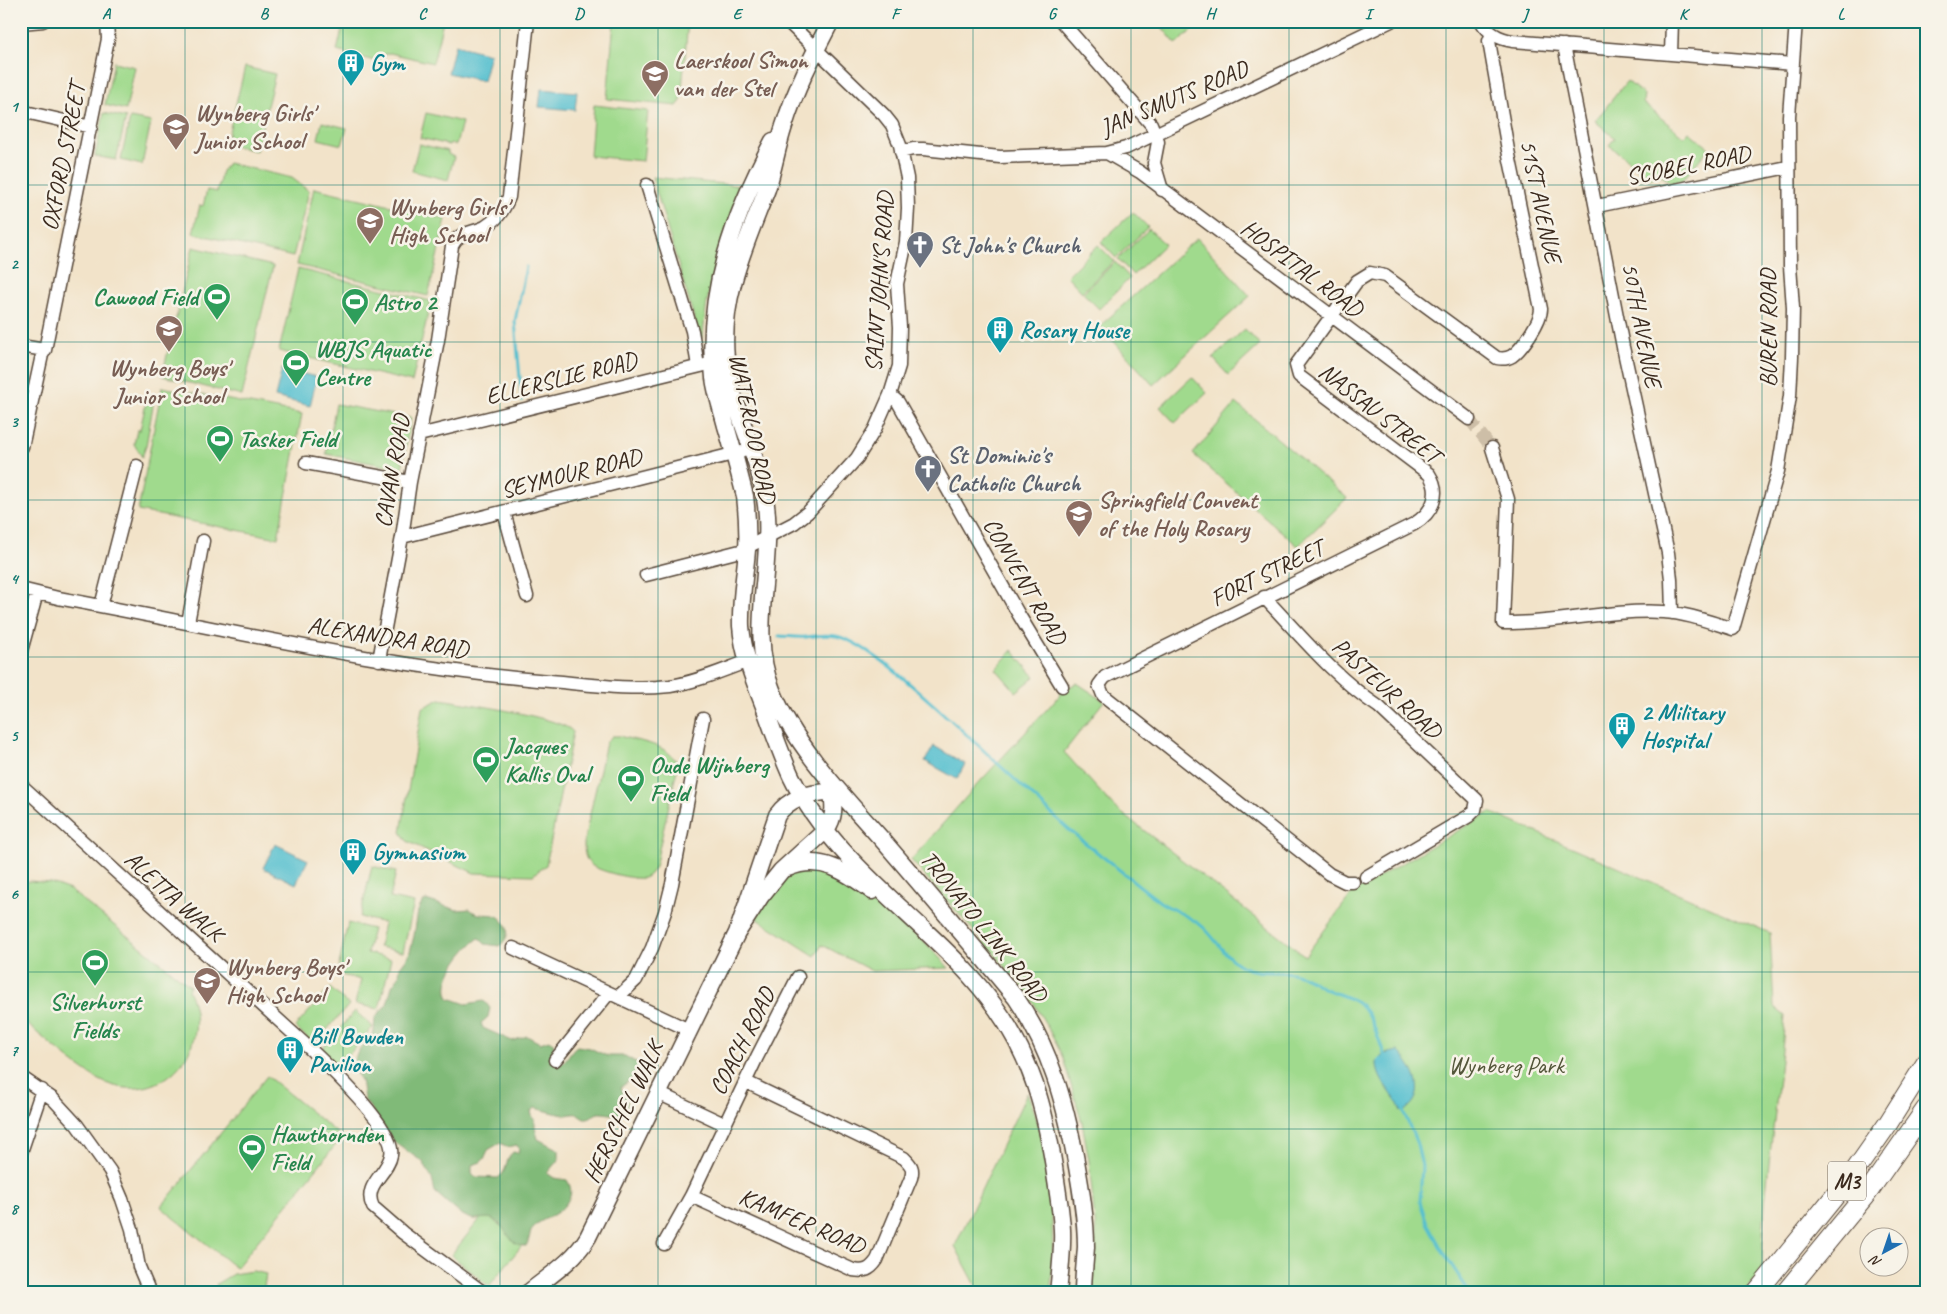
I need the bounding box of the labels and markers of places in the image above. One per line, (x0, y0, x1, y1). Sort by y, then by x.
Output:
place label: Laerskool Simon van der Stel (674, 45, 809, 103)
building icon: Gym (336, 48, 366, 87)
place label: Gym (370, 48, 406, 78)
school or university icon: Laerskool Simon van der Stel (640, 59, 670, 98)
place label: Wynberg Girls' Junior School (193, 98, 320, 156)
school or university icon: Wynberg Girls' Junior School (161, 112, 191, 151)
place label: Wynberg Girls' High School (389, 192, 514, 250)
school or university icon: Wynberg Girls' High School (355, 206, 385, 245)
church icon: St John's Church (905, 230, 935, 269)
place label: St John's Church (939, 230, 1081, 260)
place label: Cawood Field (93, 282, 202, 312)
sports icon: Cawood Field (202, 282, 232, 321)
sports icon: Astro 2 (340, 287, 370, 326)
place label: Astro 2 (374, 287, 439, 317)
school or university icon: Wynberg Boys' Junior School (154, 314, 184, 353)
building icon: Rosary House (985, 315, 1015, 354)
place label: Rosary House (1019, 315, 1131, 345)
place label: WBJS Aquatic Centre (315, 334, 432, 392)
sports icon: WBJS Aquatic Centre (281, 348, 311, 387)
place label: Wynberg Boys' Junior School (109, 353, 234, 411)
sports icon: Tasker Field (205, 424, 235, 463)
place label: Tasker Field (239, 424, 341, 454)
place label: St Dominic's Catholic Church (947, 440, 1081, 498)
church icon: St Dominic's Catholic Church (913, 454, 943, 493)
place label: Springfield Convent of the Holy Rosary (1098, 485, 1260, 543)
school or university icon: Springfield Convent of the Holy Rosary (1064, 499, 1094, 538)
place label: 2 Military Hospital (1641, 697, 1727, 755)
building icon: 2 Military Hospital (1607, 711, 1637, 750)
place label: Jacques Kallis Oval (503, 731, 594, 789)
sports icon: Jacques Kallis Oval (471, 745, 501, 784)
place label: Oude Wijnberg Field (650, 750, 771, 808)
sports icon: Oude Wijnberg Field (616, 764, 646, 803)
building icon: Gymnasium (338, 837, 368, 876)
place label: Gymnasium (372, 837, 466, 867)
sports icon: Silverhurst Fields (80, 948, 110, 987)
place label: Wynberg Boys' High School (226, 952, 351, 1010)
school or university icon: Wynberg Boys' High School (192, 966, 222, 1005)
place label: Silverhurst Fields (49, 987, 144, 1045)
place label: Bill Bowden Pavilion (309, 1021, 404, 1079)
building icon: Bill Bowden Pavilion (275, 1035, 305, 1074)
place label: Hawthornden Field (271, 1119, 385, 1177)
sports icon: Hawthornden Field (237, 1133, 267, 1172)

